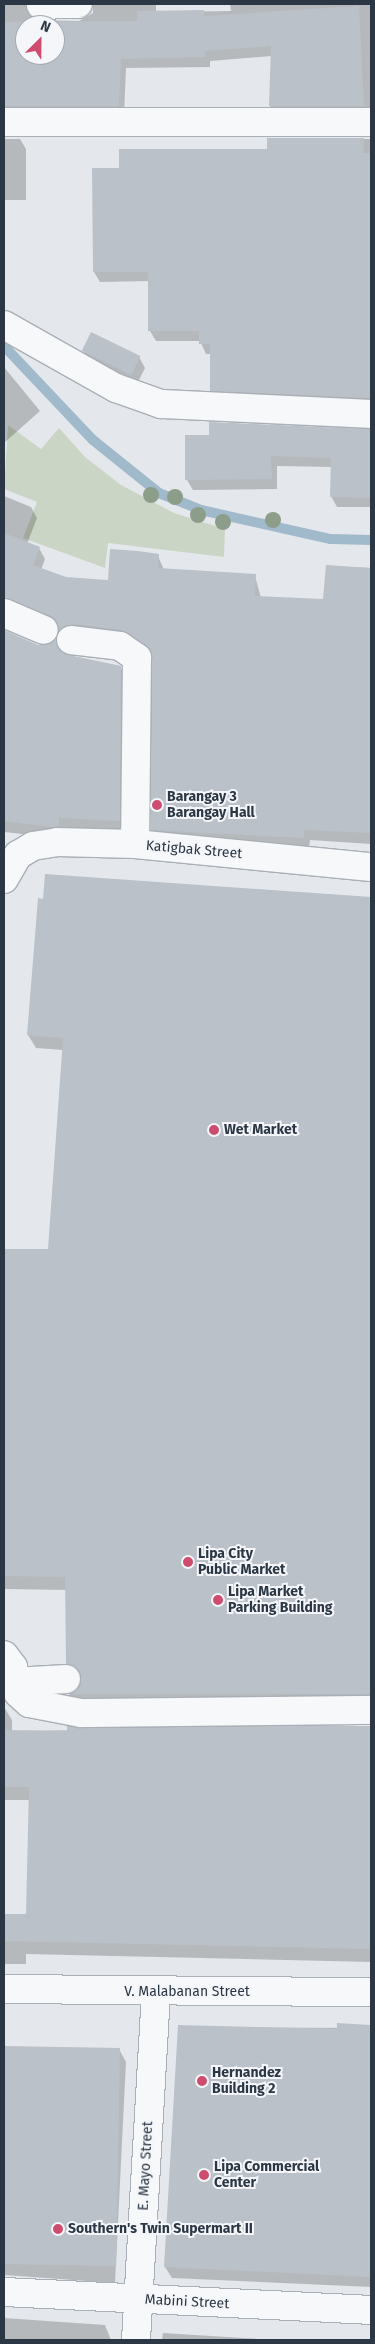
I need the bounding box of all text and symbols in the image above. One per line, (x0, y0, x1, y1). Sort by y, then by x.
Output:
north arrow (15, 15, 65, 65)
text: N (38, 17, 53, 36)
place label: Barangay 3 Barangay Hall (167, 789, 255, 822)
marker: Barangay 3 Barangay Hall (151, 799, 163, 811)
street label: Katigbak Street (145, 837, 243, 863)
place label: Wet Market (224, 1122, 297, 1138)
marker: Wet Market (208, 1124, 220, 1136)
place label: Lipa City Public Market (198, 1546, 285, 1578)
marker: Lipa City Public Market (182, 1556, 194, 1568)
place label: Lipa Market Parking Building (228, 1584, 333, 1616)
marker: Lipa Market Parking Building (212, 1594, 224, 1606)
street label: V. Malabanan Street (124, 1984, 250, 2000)
place label: Hernandez Building 2 (212, 2065, 281, 2098)
marker: Hernandez Building 2 (196, 2075, 208, 2087)
street label: E. Mayo Street (135, 2121, 157, 2211)
place label: Lipa Commercial Center (214, 2159, 319, 2192)
marker: Lipa Commercial Center (198, 2169, 210, 2181)
place label: Southern's Twin Supermart II (68, 2221, 253, 2237)
marker: Southern's Twin Supermart II (52, 2223, 64, 2235)
street label: Mabini Street (144, 2291, 230, 2313)

